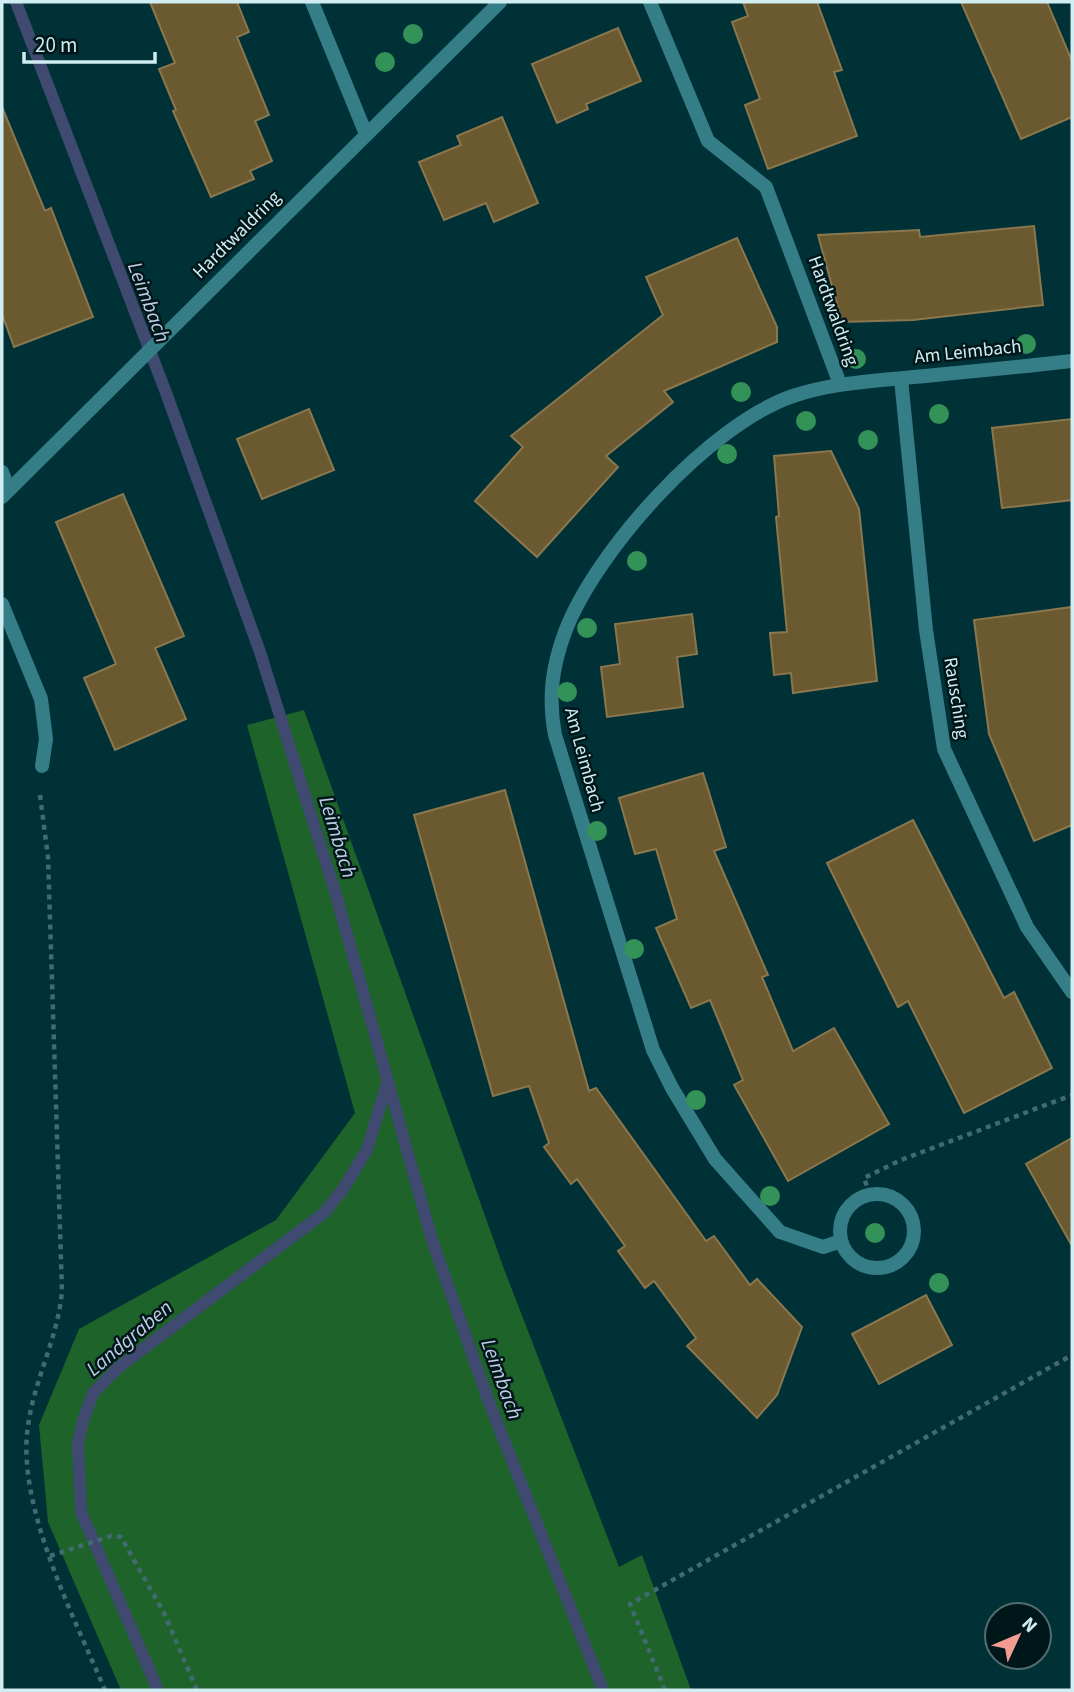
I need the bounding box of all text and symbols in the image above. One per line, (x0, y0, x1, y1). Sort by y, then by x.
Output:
scale bar (24, 21, 156, 65)
text: 20 m (35, 30, 77, 60)
street label: Hardtwaldring (187, 184, 288, 285)
street label: Hardtwaldring (801, 252, 865, 370)
water label: Leimbach (120, 257, 178, 347)
street label: Am Leimbach (913, 333, 1023, 371)
street label: Rausching (936, 655, 976, 741)
street label: Am Leimbach (557, 705, 611, 815)
water label: Leimbach (311, 793, 365, 881)
water label: Landgraben (79, 1293, 179, 1383)
water label: Leimbach (474, 1334, 530, 1424)
north arrow (983, 1601, 1053, 1671)
text: N (1015, 1611, 1043, 1639)

